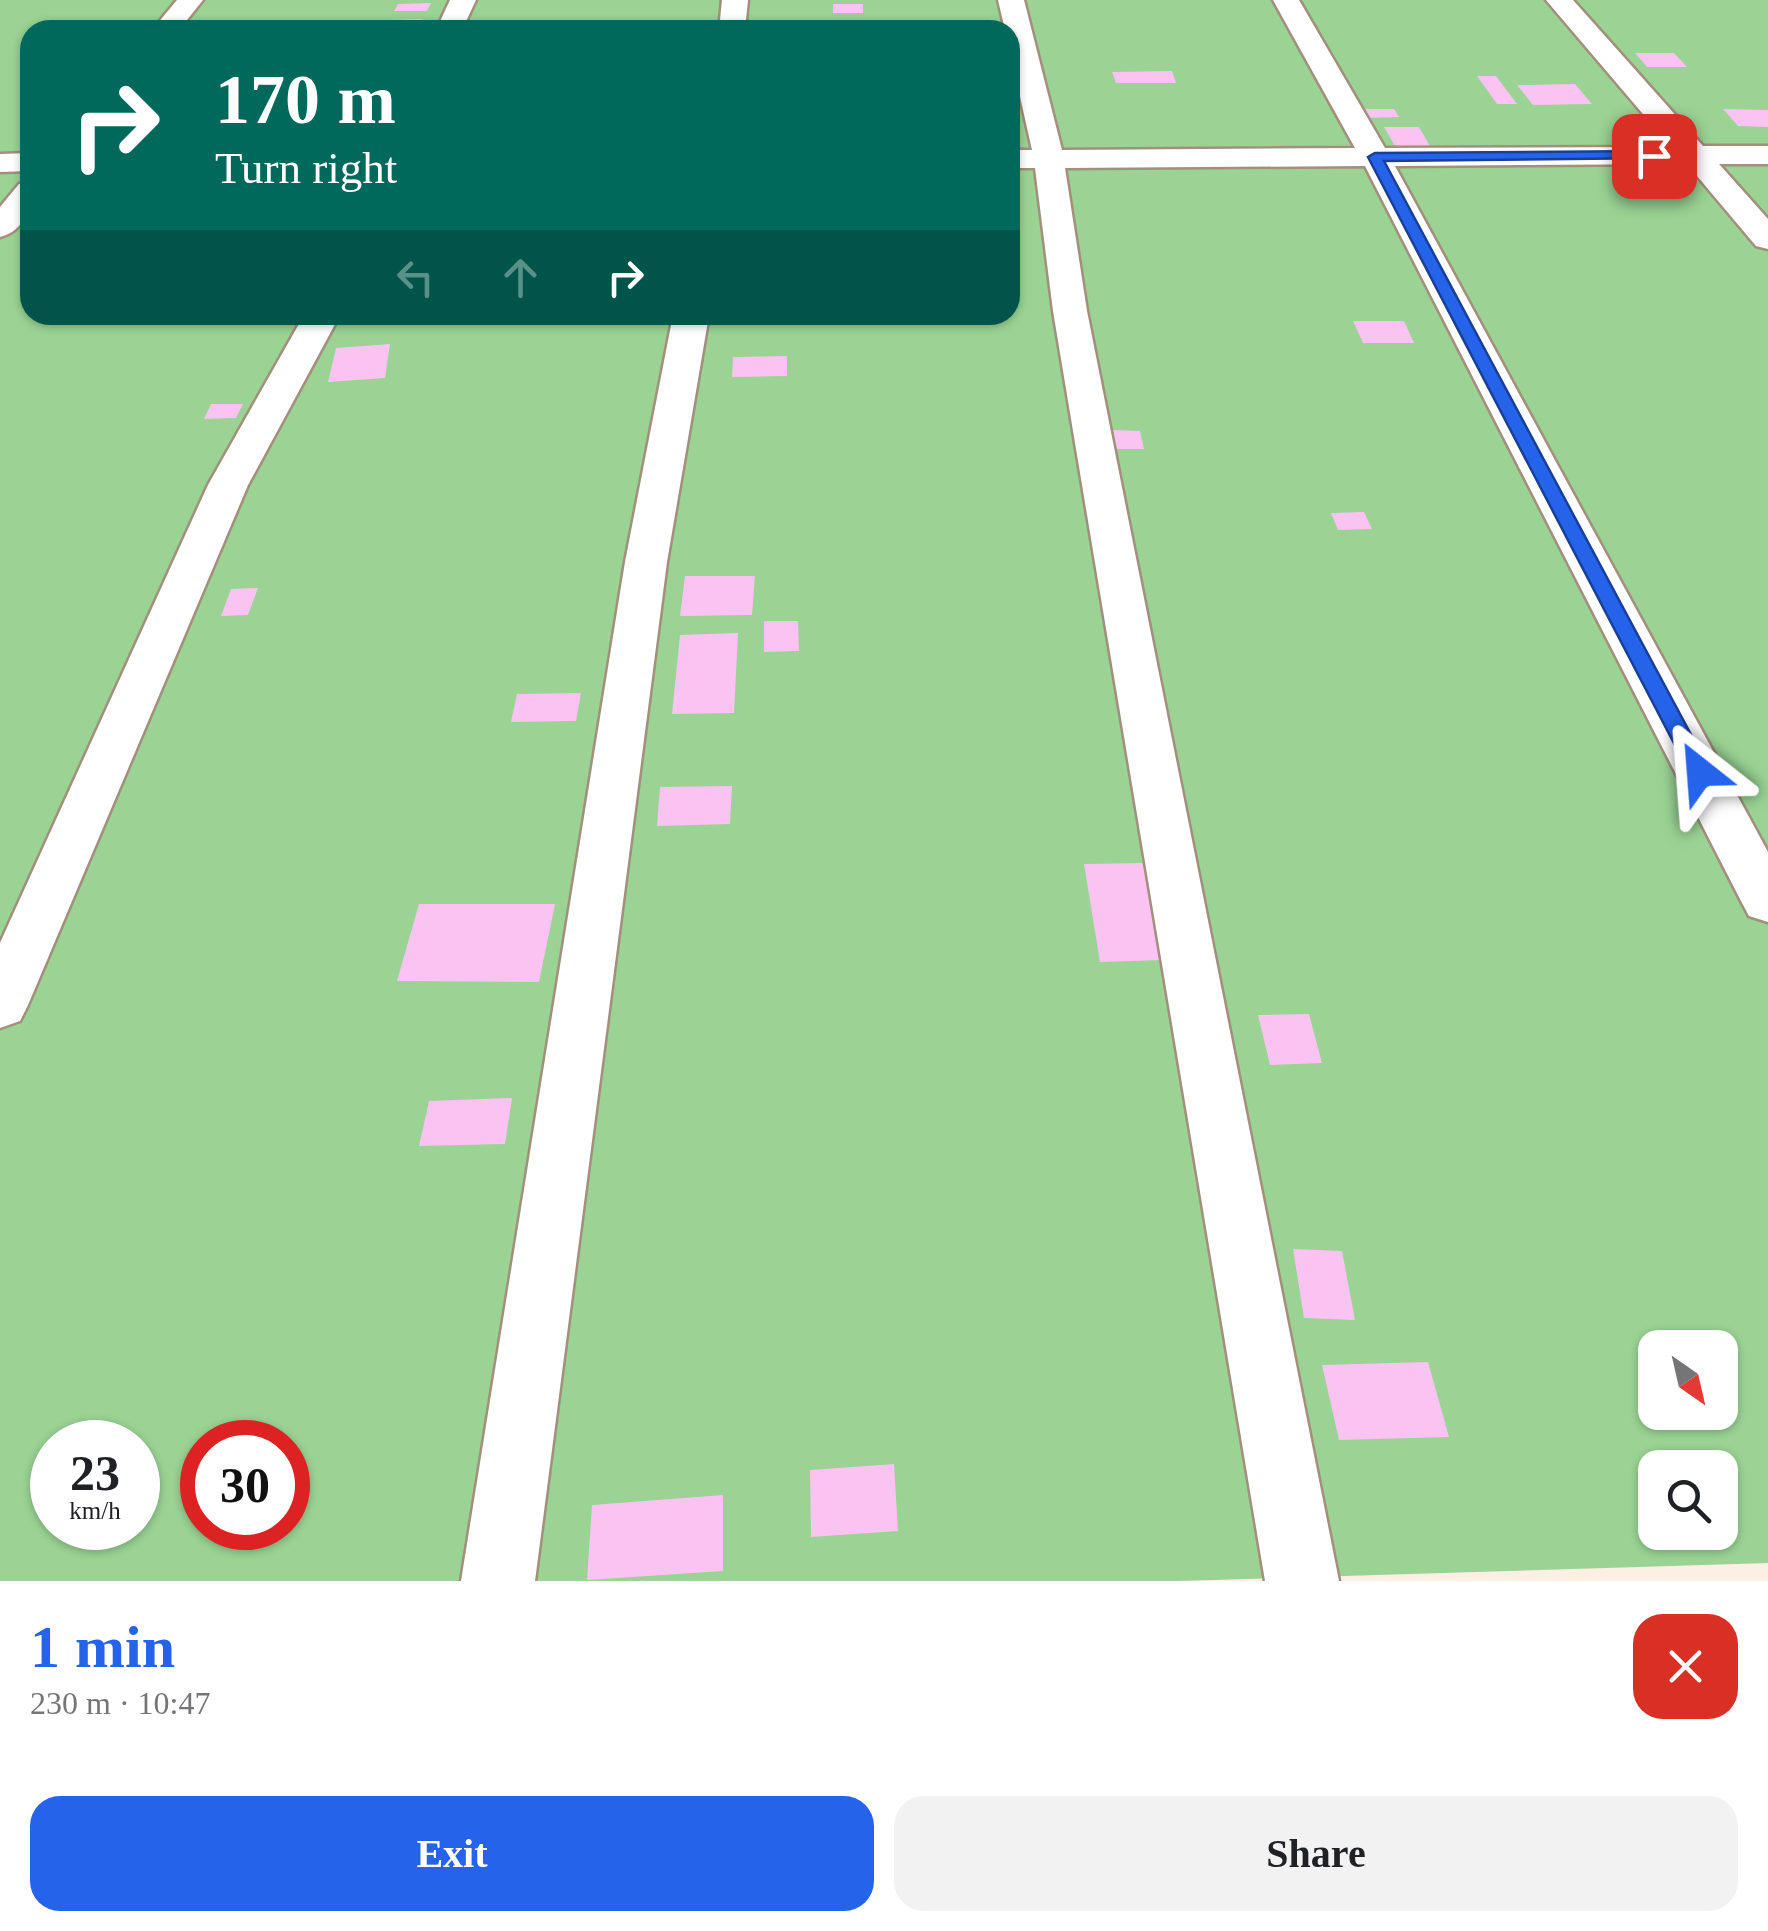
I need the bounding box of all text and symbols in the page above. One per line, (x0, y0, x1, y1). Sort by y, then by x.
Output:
icon: right (50, 60, 180, 190)
text: 170 m (215, 61, 396, 138)
pin (1612, 114, 1697, 199)
icon: arrive (1627, 129, 1682, 184)
text: Turn right (215, 143, 397, 193)
icon: left (388, 250, 443, 305)
icon: ahead (493, 250, 548, 305)
icon: right (598, 250, 653, 305)
position arrow (1648, 720, 1752, 824)
north arrow (1638, 1330, 1738, 1430)
map controls (1638, 1330, 1738, 1550)
speed limit sign: 30 (180, 1420, 310, 1550)
text: 23 (70, 1445, 120, 1501)
button: search (1638, 1450, 1738, 1550)
text: km/h (69, 1497, 121, 1524)
text: 1 min (30, 1614, 175, 1680)
button: close (1633, 1614, 1738, 1719)
text: 230 m · 10:47 (30, 1685, 210, 1721)
button: Exit (30, 1796, 874, 1911)
button: Share (894, 1796, 1738, 1911)

